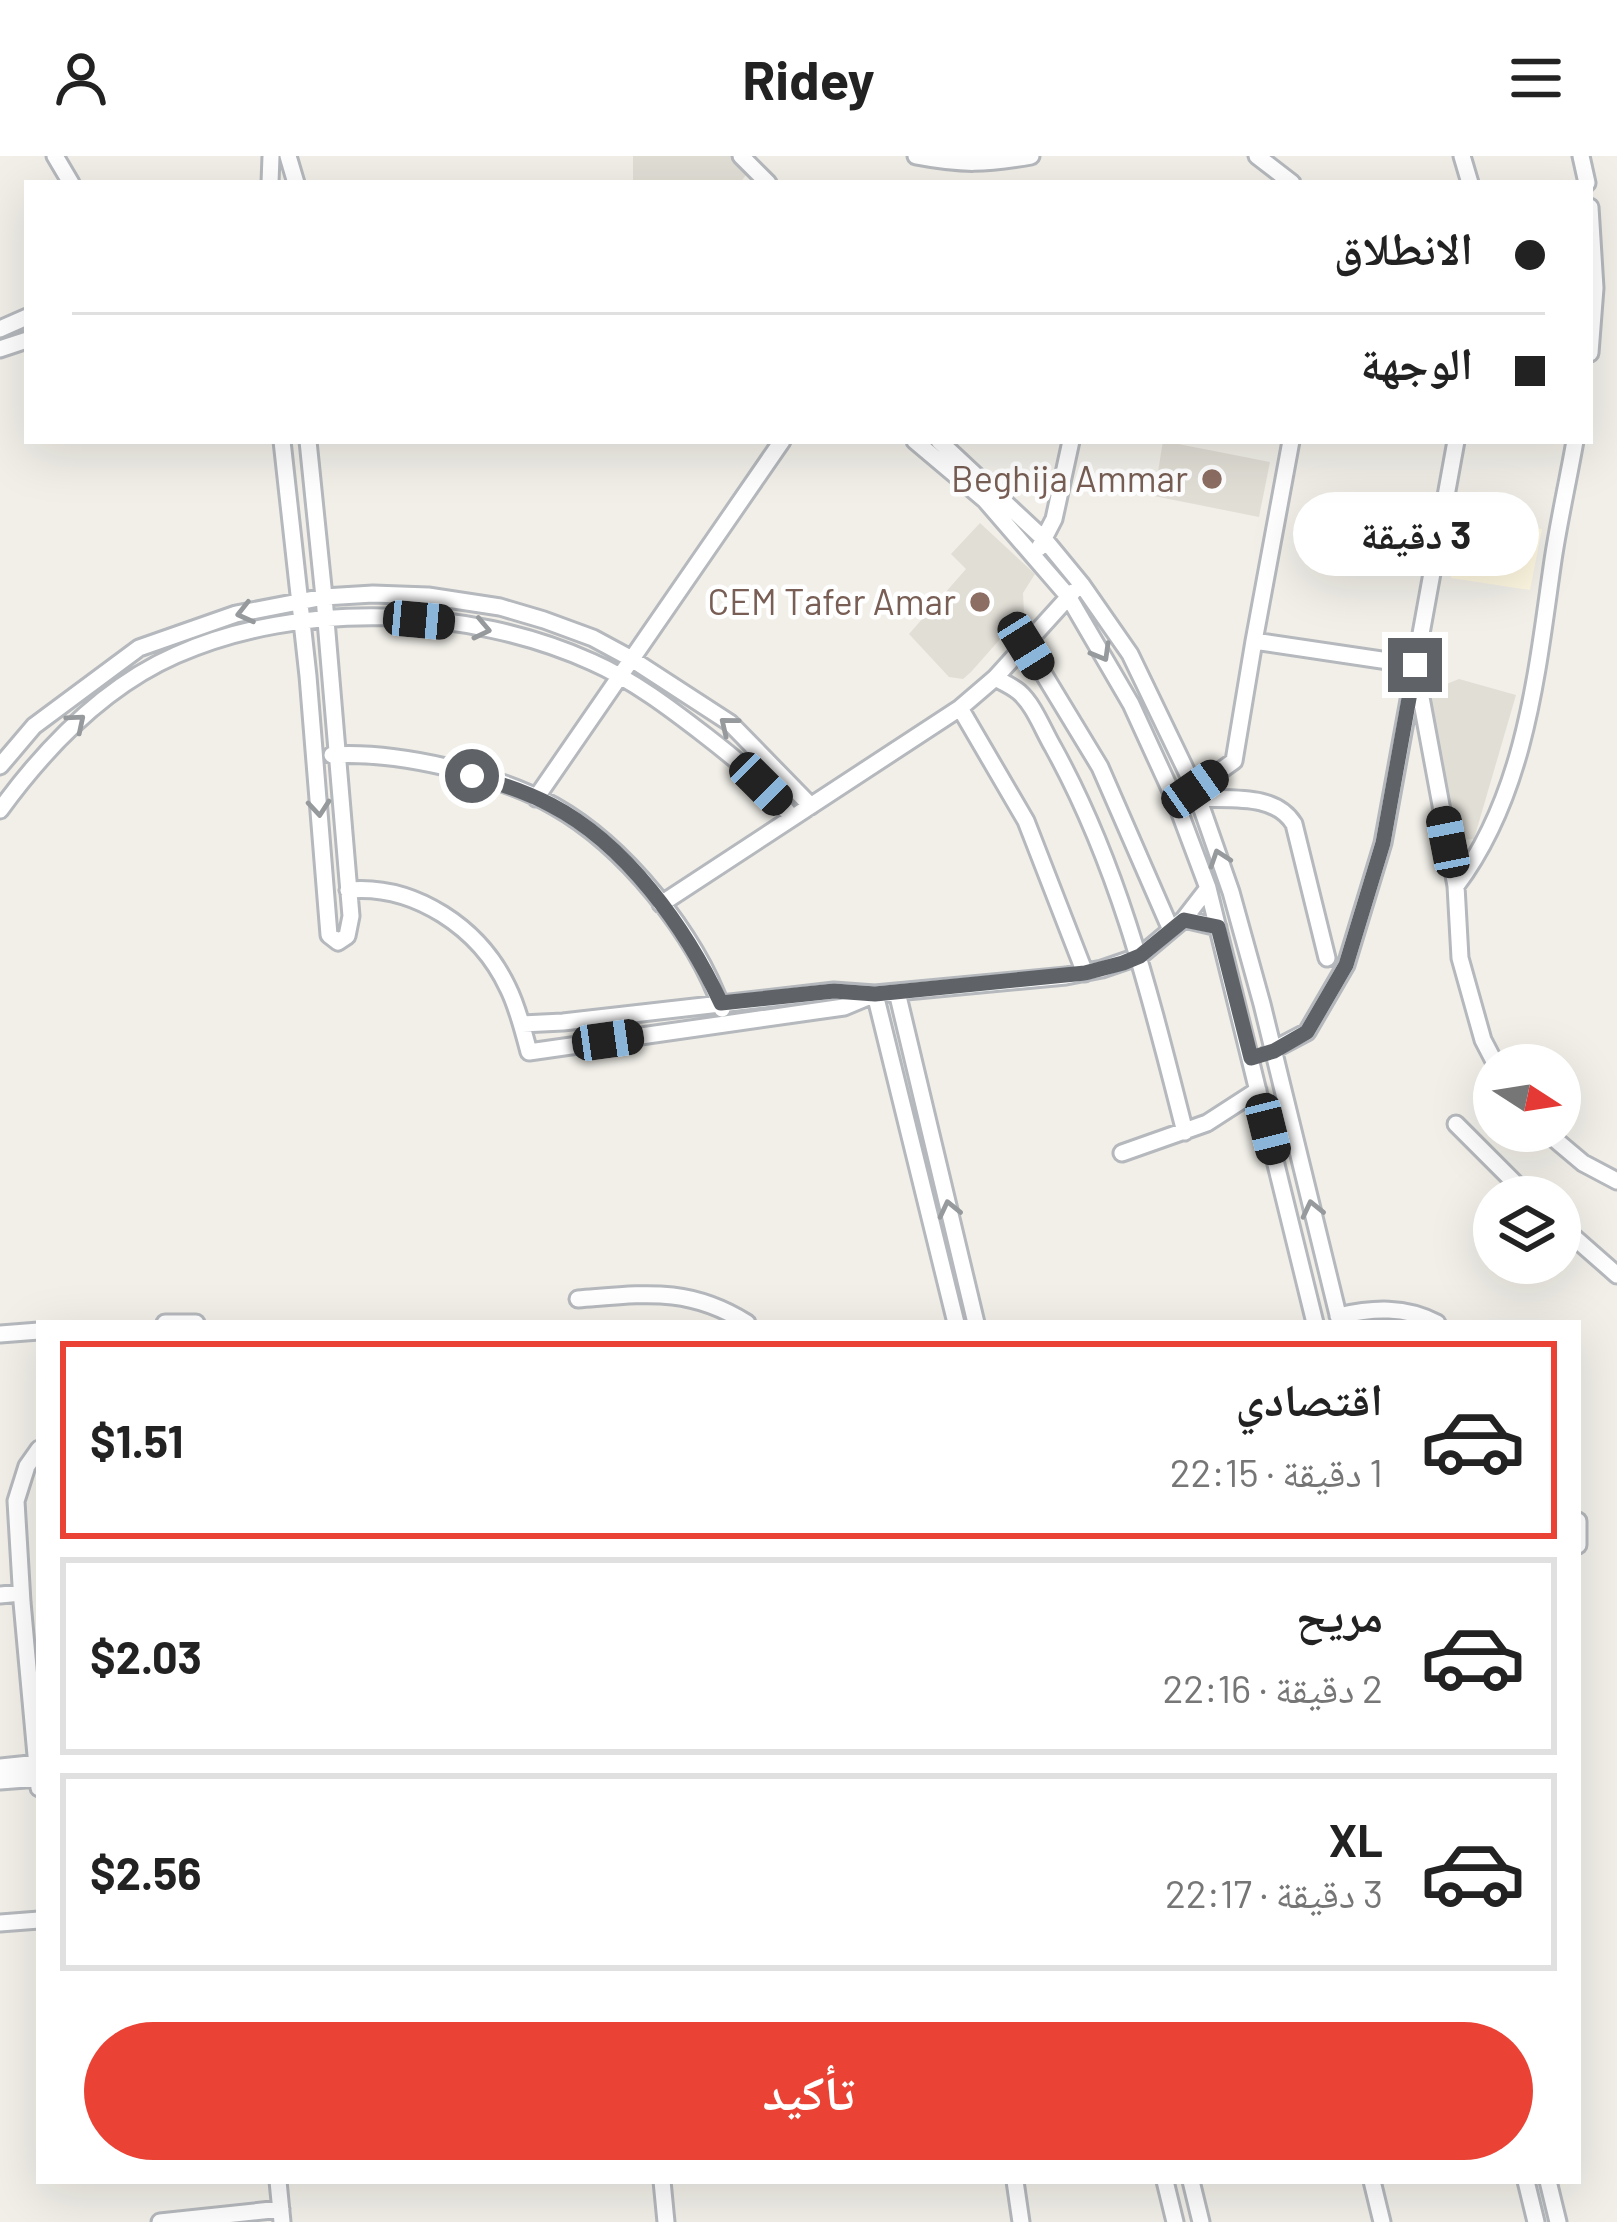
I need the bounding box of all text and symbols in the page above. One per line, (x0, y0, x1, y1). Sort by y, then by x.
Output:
icon: person (48, 45, 114, 111)
icon: menu (1503, 45, 1569, 111)
text: Ridey (742, 46, 875, 111)
text: الانطلاق (1334, 220, 1473, 274)
text: الوجهة (1360, 335, 1473, 389)
place label: Beghija Ammar (951, 456, 1188, 499)
marker: Beghija Ammar (1199, 466, 1225, 492)
callout: 3 دقيقة (1292, 491, 1538, 575)
text: 3 دقيقة (1361, 510, 1471, 557)
place label: CEM Tafer Amar (707, 579, 956, 622)
marker: CEM Tafer Amar (967, 589, 993, 615)
one-way arrow (236, 599, 256, 624)
car (382, 599, 456, 641)
car (992, 606, 1060, 686)
one-way arrow (472, 615, 492, 640)
route end (1388, 638, 1442, 692)
one-way arrow (1088, 641, 1111, 662)
one-way arrow (63, 715, 85, 737)
one-way arrow (720, 717, 742, 739)
car (723, 746, 799, 822)
route start (445, 749, 499, 803)
car (1155, 754, 1235, 824)
one-way arrow (305, 799, 331, 818)
car (1423, 803, 1473, 881)
one-way arrow (1209, 848, 1233, 869)
car (570, 1017, 646, 1063)
north arrow (1473, 1044, 1581, 1152)
map controls (1473, 1044, 1581, 1284)
car (1242, 1090, 1294, 1168)
button: layers (1473, 1176, 1581, 1284)
one-way arrow (938, 1200, 963, 1220)
one-way arrow (1301, 1200, 1326, 1220)
text: اقتصادي (1236, 1371, 1383, 1425)
icon: car (1419, 1386, 1527, 1494)
text: $1.51 (90, 1413, 184, 1467)
text: 1 دقيقة · 22:15 (1170, 1448, 1383, 1495)
text: مريح (1296, 1587, 1383, 1641)
icon: car (1419, 1602, 1527, 1710)
text: $2.03 (90, 1629, 202, 1683)
text: 2 دقيقة · 22:16 (1162, 1664, 1383, 1711)
text: XL (1329, 1812, 1383, 1866)
icon: car (1419, 1818, 1527, 1926)
text: $2.56 (90, 1845, 202, 1899)
text: 3 دقيقة · 22:17 (1165, 1869, 1383, 1916)
button: تأكيد (84, 2022, 1533, 2160)

